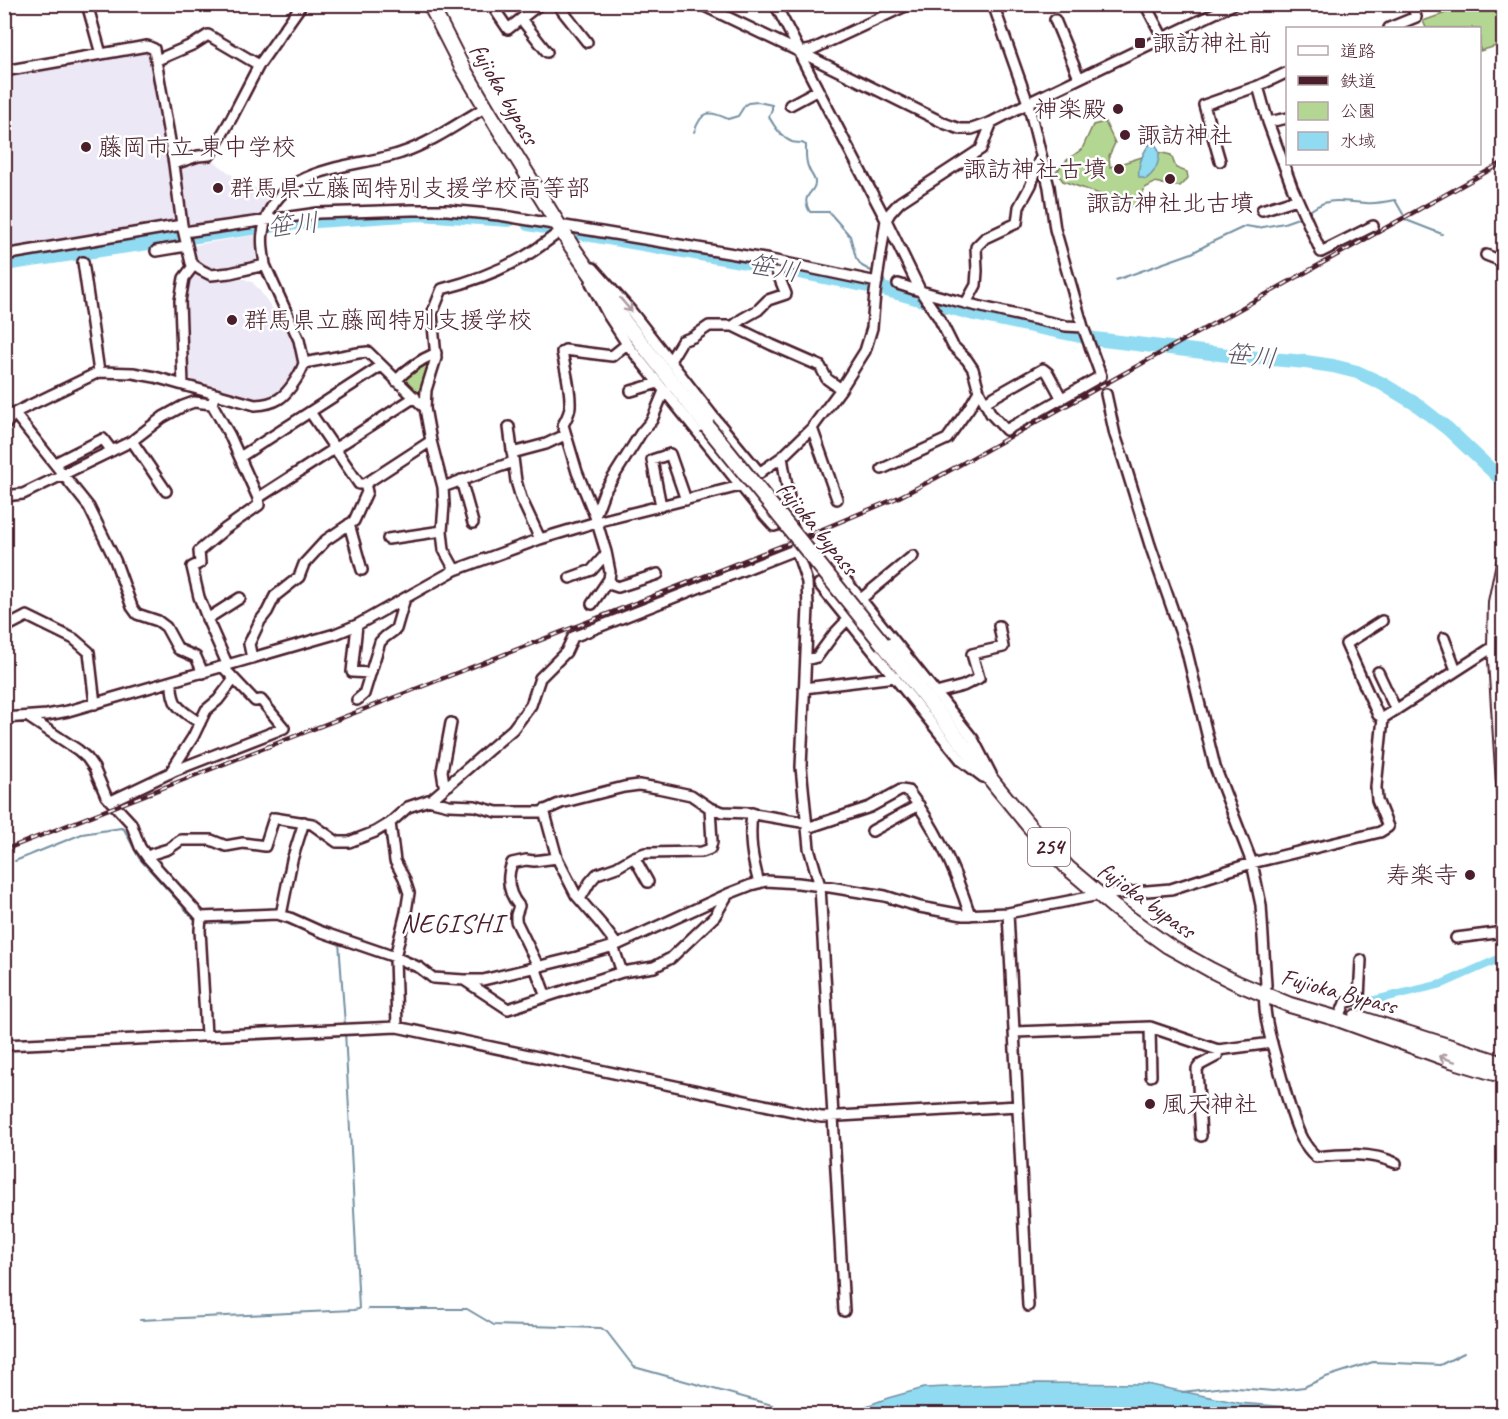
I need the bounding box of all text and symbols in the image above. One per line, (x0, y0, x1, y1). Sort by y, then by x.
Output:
legend (1286, 27, 1481, 165)
place label: 諏訪神社前 (1152, 28, 1272, 58)
marker: 諏訪神社前 (1133, 36, 1147, 50)
street label: fujioka bypass (464, 38, 547, 152)
text: 道路 (1340, 40, 1376, 62)
text: 鉄道 (1340, 70, 1376, 92)
place label: 神楽殿 (1034, 94, 1106, 124)
text: 公園 (1340, 100, 1376, 122)
marker: 神楽殿 (1111, 102, 1125, 116)
place label: 諏訪神社 (1137, 120, 1233, 150)
marker: 諏訪神社 (1118, 128, 1132, 142)
text: 水域 (1340, 130, 1376, 152)
place label: 藤岡市立 東中学校 (98, 132, 296, 162)
marker: 藤岡市立 東中学校 (79, 140, 93, 154)
place label: 諏訪神社古墳 (963, 154, 1107, 184)
marker: 諏訪神社古墳 (1112, 162, 1126, 176)
marker: 諏訪神社北古墳 (1163, 172, 1177, 186)
place label: 群馬県立藤岡特別支援学校高等部 (230, 173, 590, 203)
marker: 群馬県立藤岡特別支援学校高等部 (211, 181, 225, 195)
place label: 諏訪神社北古墳 (1086, 188, 1254, 218)
water label: 笹川 (265, 205, 321, 245)
water label: 笹川 (745, 247, 803, 289)
one-way arrow (620, 297, 633, 313)
place label: 群馬県立藤岡特別支援学校 (244, 305, 532, 335)
marker: 群馬県立藤岡特別支援学校 (225, 313, 239, 327)
water label: 笹川 (1223, 337, 1279, 375)
street label: fujioka bypass (771, 475, 866, 583)
road number: 254 (1028, 828, 1070, 866)
street label: fujioka bypass (1093, 855, 1203, 946)
place label: 寿楽寺 (1386, 860, 1458, 890)
marker: 寿楽寺 (1463, 868, 1477, 882)
district label: NEGISHI (400, 906, 508, 940)
street label: Fujioka Bypass (1278, 961, 1402, 1021)
one-way arrow (1438, 1052, 1457, 1063)
place label: 風天神社 (1162, 1089, 1258, 1119)
marker: 風天神社 (1143, 1097, 1157, 1111)

